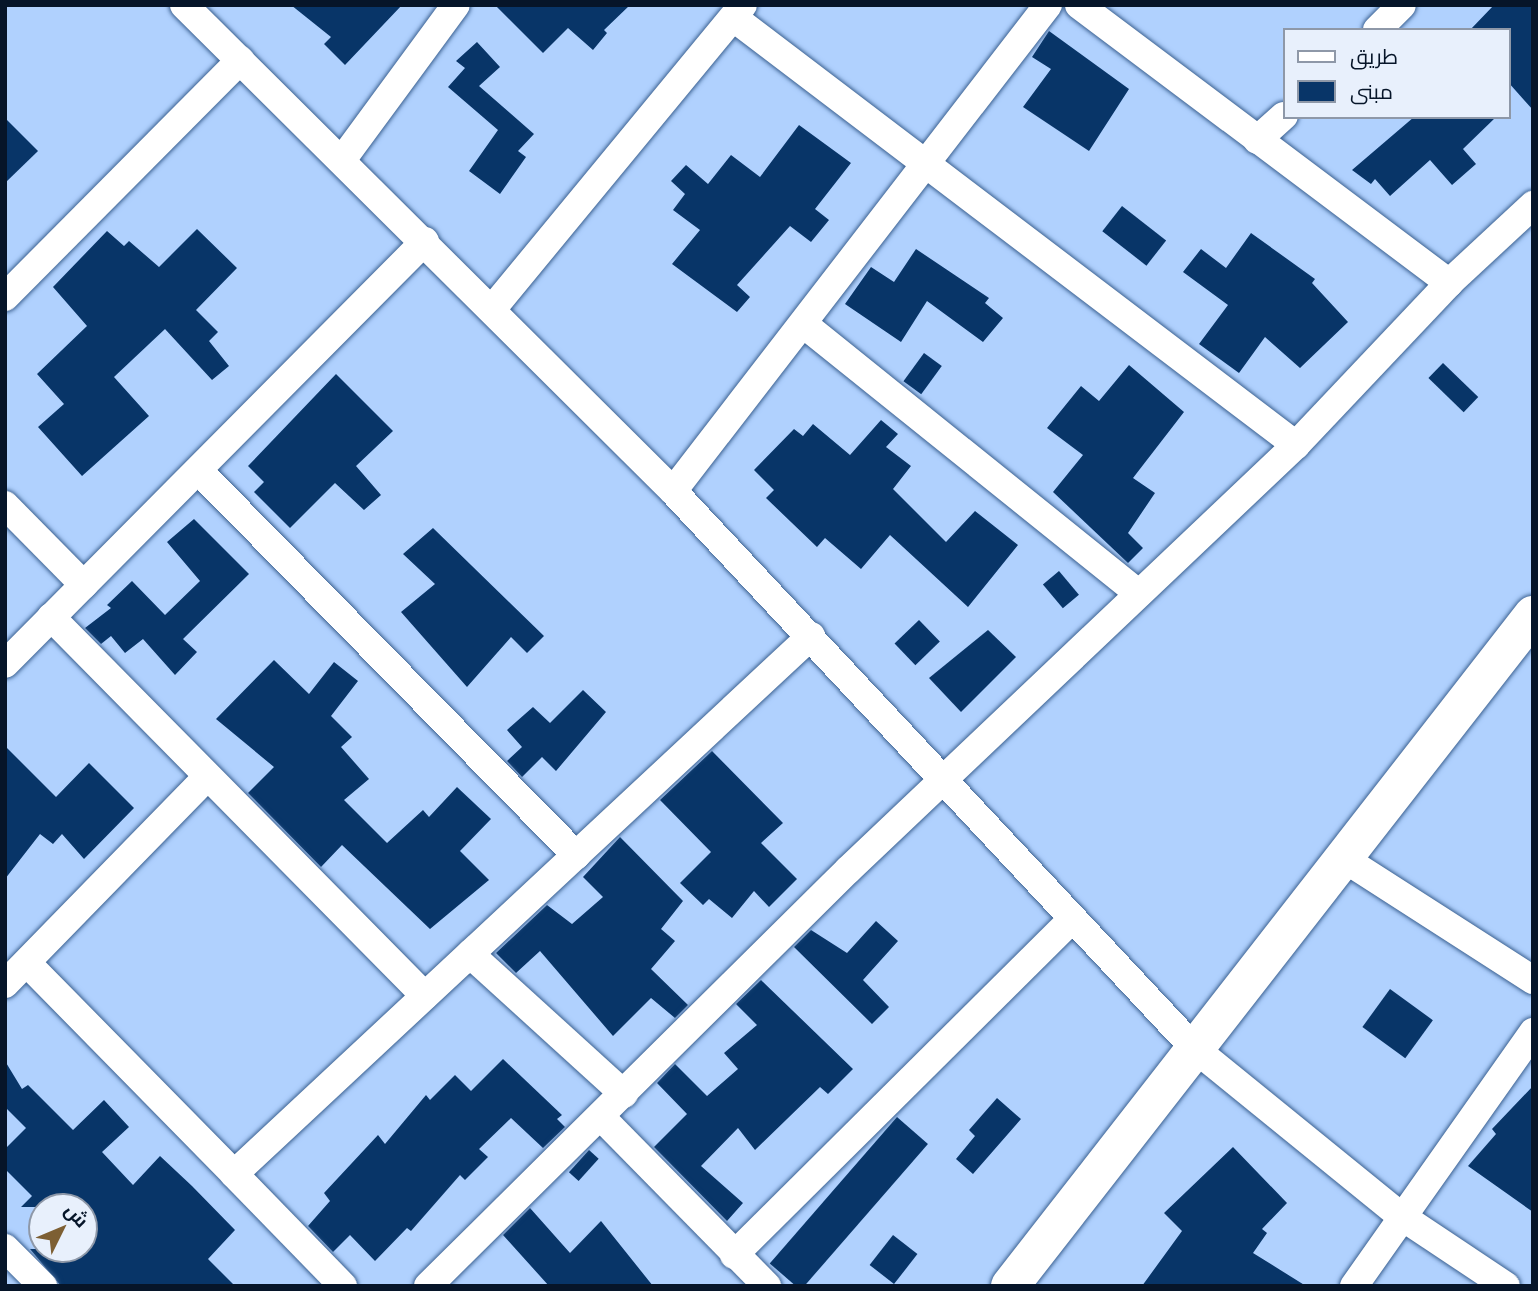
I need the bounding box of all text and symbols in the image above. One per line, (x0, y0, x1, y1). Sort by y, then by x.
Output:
legend (1282, 28, 1510, 119)
text: طريق (1350, 43, 1398, 70)
text: مبنى (1350, 78, 1393, 105)
north arrow (28, 1193, 98, 1263)
text: ش (60, 1198, 94, 1232)

